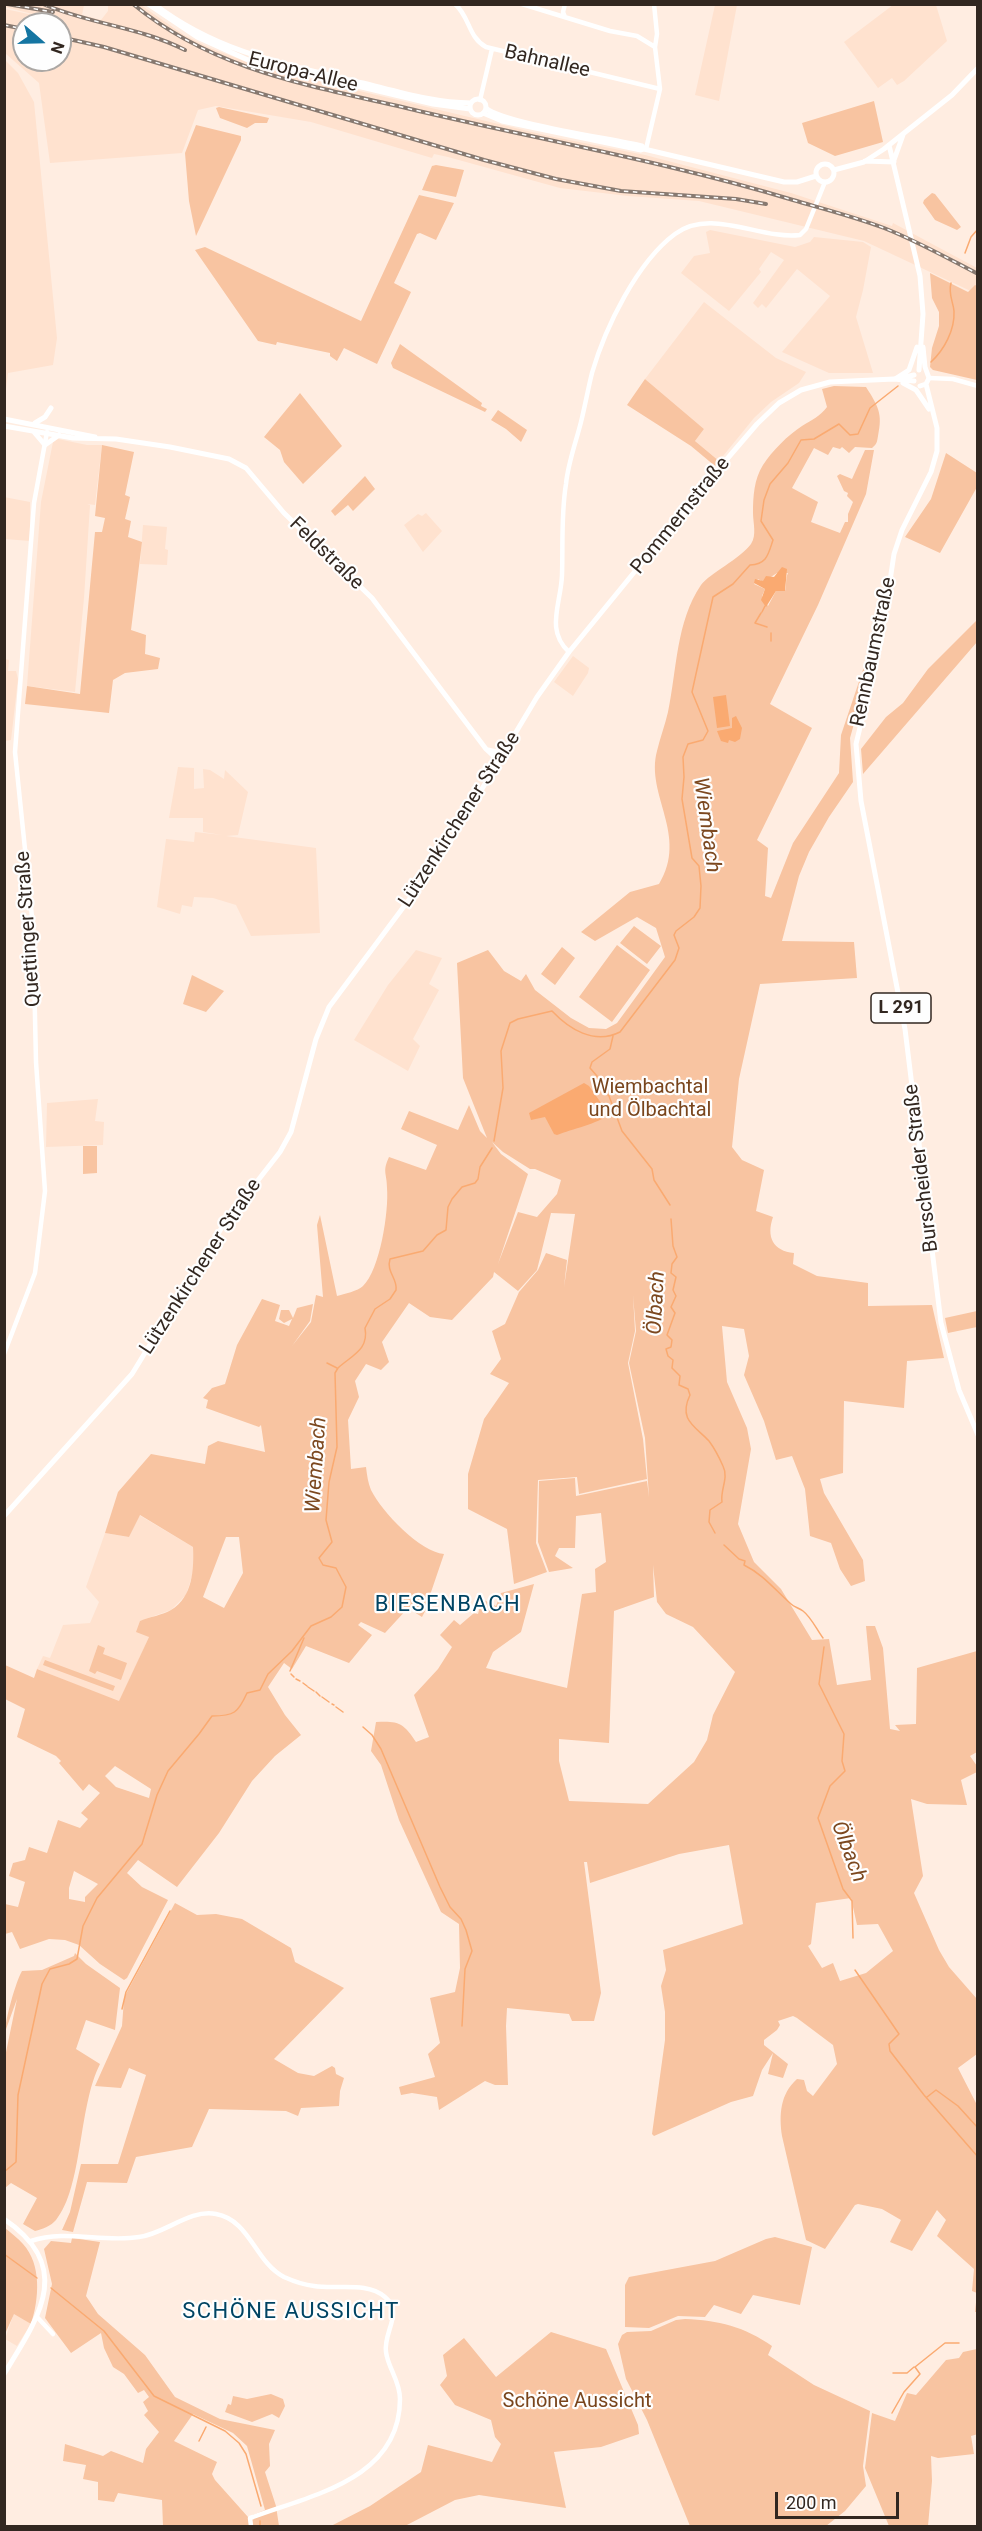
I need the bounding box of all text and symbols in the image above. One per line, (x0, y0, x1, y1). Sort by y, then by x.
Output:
north arrow (12, 12, 72, 72)
text: N (47, 39, 68, 56)
street label: Bahnallee (502, 40, 592, 84)
street label: Europa-Allee (246, 48, 360, 98)
street label: Pommernstraße (626, 452, 736, 580)
street label: Feldstraße (284, 513, 368, 595)
street label: Rennbaumstraße (846, 575, 902, 729)
street label: Lützenkirchener Straße (394, 728, 526, 912)
water label: Wiembach (687, 776, 725, 874)
street label: Quettinger Straße (12, 850, 46, 1008)
road number: L 291 (871, 993, 931, 1023)
park label: Wiembachtal und Ölbachtal (589, 1076, 711, 1123)
street label: Burscheider Straße (900, 1082, 944, 1254)
street label: Lützenkirchener Straße (135, 1175, 267, 1359)
water label: Ölbach (643, 1271, 671, 1335)
water label: Wiembach (301, 1416, 333, 1514)
district label: BIESENBACH (375, 1592, 521, 1618)
water label: Ölbach (825, 1818, 871, 1886)
district label: SCHÖNE AUSSICHT (182, 2299, 400, 2325)
park label: Schöne Aussicht (503, 2390, 651, 2414)
scale bar (778, 2480, 902, 2518)
text: 200 m (786, 2492, 837, 2513)

